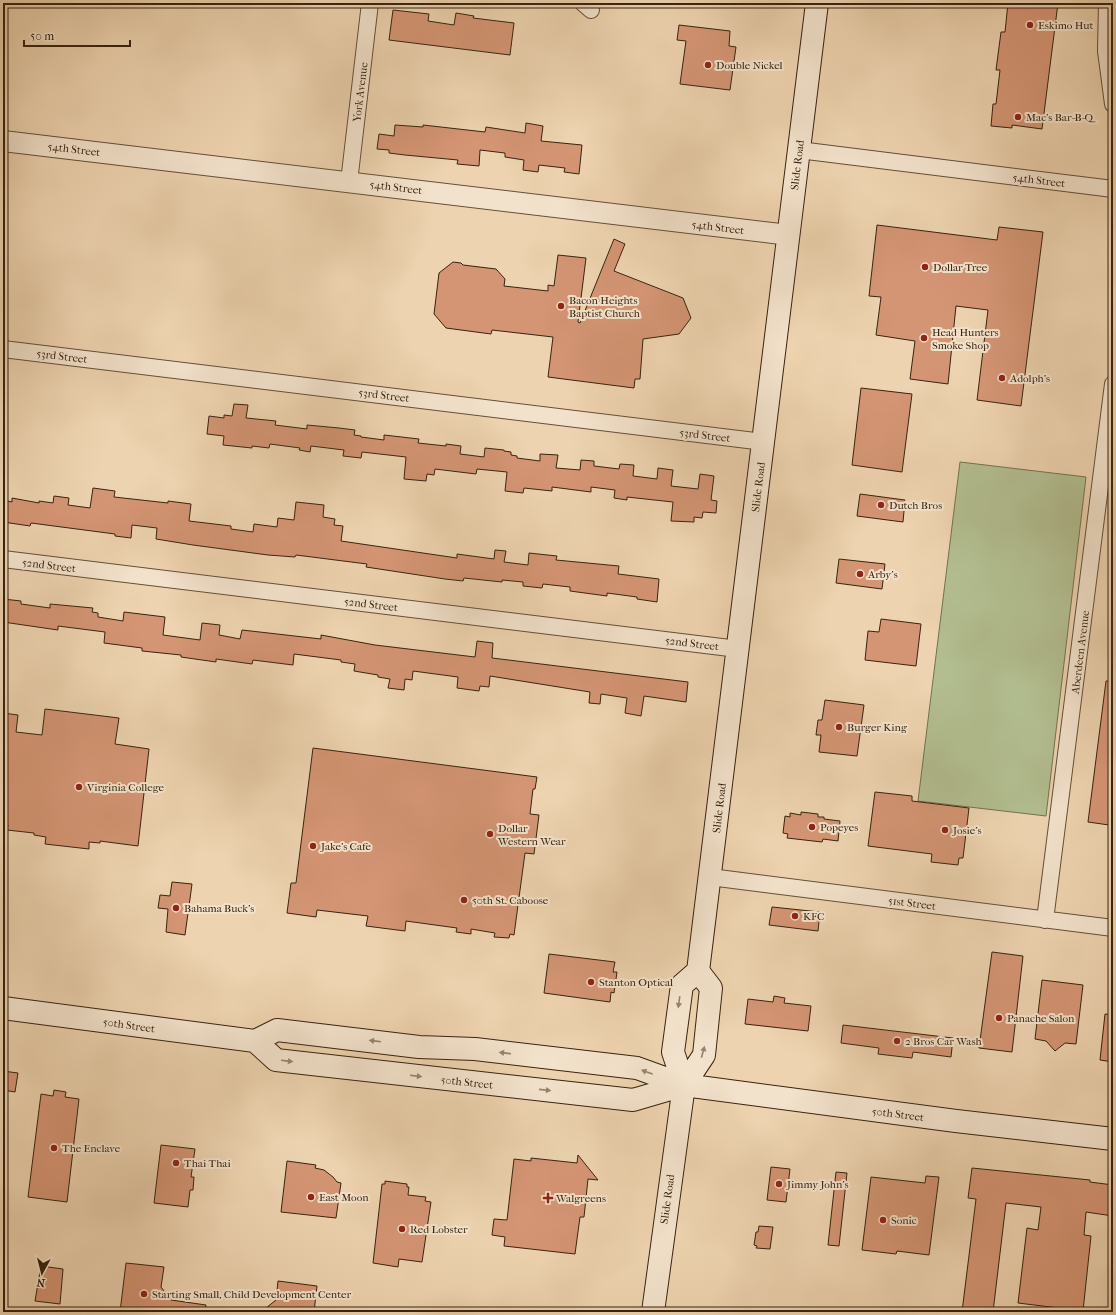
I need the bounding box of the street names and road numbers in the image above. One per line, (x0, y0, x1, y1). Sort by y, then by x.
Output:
street label: York Avenue (350, 61, 371, 124)
street label: Slide Road (788, 138, 807, 191)
street label: 54th Street (47, 140, 101, 159)
street label: 54th Street (1012, 171, 1066, 190)
street label: 54th Street (369, 178, 423, 197)
street label: 54th Street (691, 218, 745, 237)
street label: 53rd Street (36, 347, 88, 366)
street label: 53rd Street (358, 386, 410, 405)
street label: 53rd Street (679, 426, 731, 445)
street label: Slide Road (749, 460, 768, 513)
street label: 52nd Street (21, 556, 77, 575)
street label: 52nd Street (343, 595, 399, 614)
street label: Aberdeen Avenue (1069, 609, 1092, 696)
street label: 52nd Street (664, 634, 720, 653)
street label: Slide Road (710, 781, 729, 834)
street label: 51st Street (887, 894, 937, 913)
street label: 50th Street (102, 1015, 156, 1036)
street label: 50th Street (440, 1073, 494, 1092)
street label: 50th Street (871, 1105, 925, 1124)
street label: Slide Road (658, 1172, 678, 1225)

